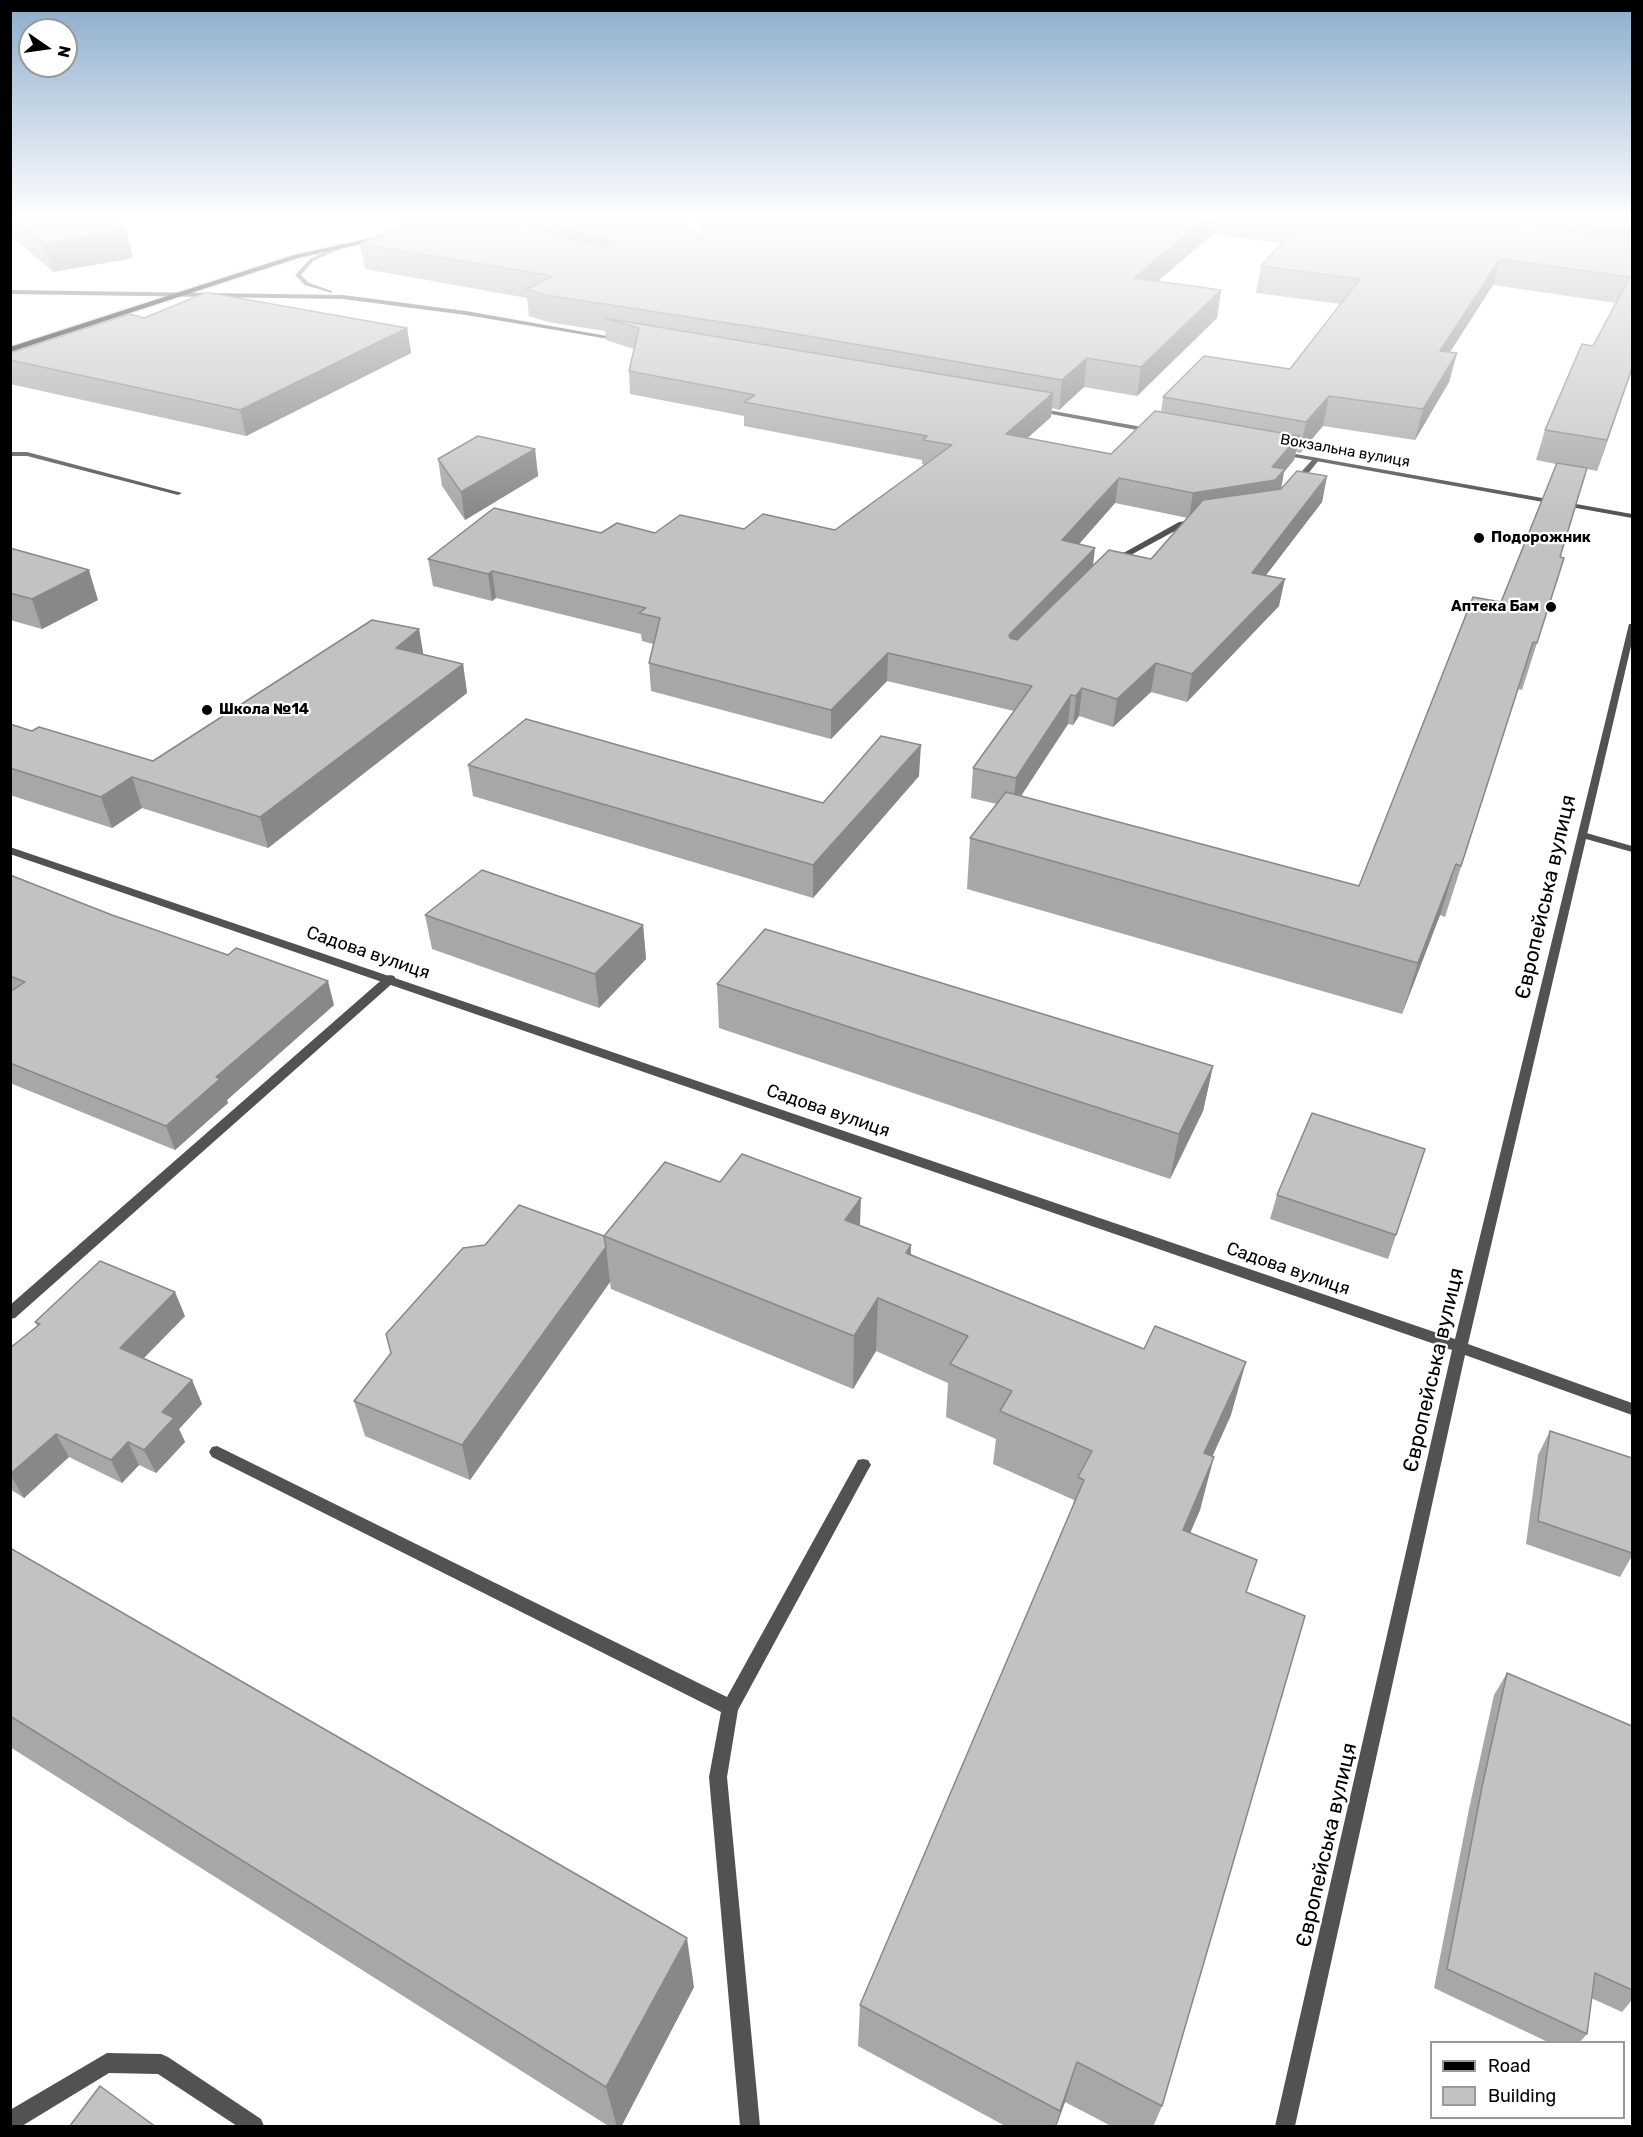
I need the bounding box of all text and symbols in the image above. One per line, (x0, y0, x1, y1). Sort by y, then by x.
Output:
north arrow (18, 18, 78, 78)
text: N (54, 44, 75, 59)
street label: Вокзальна вулиця (1279, 431, 1411, 471)
place label: Подорожник (1491, 529, 1591, 547)
marker: Подорожник (1472, 531, 1486, 545)
place label: Аптека Бам (1451, 598, 1539, 616)
marker: Аптека Бам (1544, 600, 1558, 614)
place label: Школа №14 (219, 701, 309, 719)
marker: Школа №14 (200, 703, 214, 717)
street label: Європейська вулиця (1510, 792, 1582, 1002)
street label: Садова вулиця (303, 922, 433, 984)
street label: Садова вулиця (763, 1080, 893, 1142)
street label: Садова вулиця (1223, 1238, 1353, 1300)
street label: Європейська вулиця (1398, 1265, 1470, 1475)
street label: Європейська вулиця (1291, 1740, 1363, 1950)
legend (1430, 2041, 1625, 2119)
text: Road (1488, 2055, 1531, 2077)
text: Building (1488, 2085, 1556, 2107)

